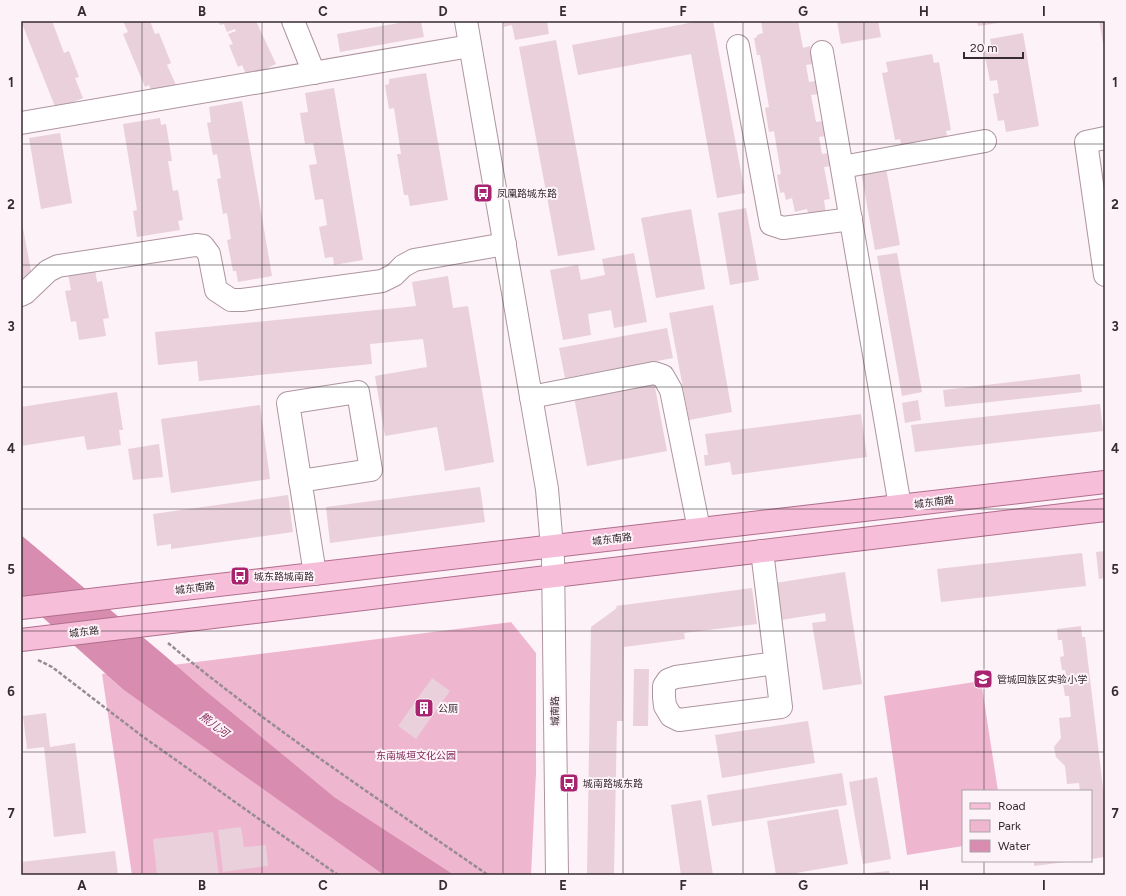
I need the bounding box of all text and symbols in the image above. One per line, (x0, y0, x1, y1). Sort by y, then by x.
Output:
text: A (77, 4, 87, 19)
text: B (198, 4, 206, 19)
text: C (318, 4, 328, 19)
text: D (438, 4, 448, 19)
text: E (559, 4, 567, 19)
text: F (679, 4, 687, 19)
text: G (798, 4, 808, 19)
text: H (919, 4, 929, 19)
text: I (1042, 4, 1046, 19)
scale bar (964, 34, 1023, 60)
text: 20 m (970, 41, 998, 55)
text: 1 (8, 75, 14, 90)
text: 1 (1112, 75, 1118, 90)
bus stop icon: 凤凰路城东路 (472, 182, 494, 204)
place label: 凤凰路城东路 (497, 187, 557, 200)
text: 2 (7, 197, 15, 212)
text: 2 (1111, 197, 1119, 212)
text: 3 (7, 319, 15, 334)
text: 3 (1111, 319, 1119, 334)
text: 4 (7, 441, 15, 456)
text: 4 (1111, 441, 1119, 456)
street label: 城东南路 (913, 493, 955, 511)
street label: 城东南路 (591, 530, 633, 548)
text: 5 (7, 562, 15, 577)
text: 5 (1111, 562, 1119, 577)
bus stop icon: 城东路城南路 (229, 565, 251, 587)
place label: 城东路城南路 (254, 570, 314, 583)
street label: 城东南路 (174, 579, 216, 597)
street label: 城东路 (68, 624, 100, 640)
school or university icon: 管城回族区实验小学 (972, 668, 994, 690)
place label: 管城回族区实验小学 (997, 673, 1087, 686)
text: 6 (7, 684, 15, 699)
text: 6 (1111, 684, 1119, 699)
street label: 城南路 (548, 696, 562, 726)
building icon: 公厕 (413, 697, 435, 719)
place label: 公厕 (438, 702, 458, 715)
water label: 熊儿河 (197, 710, 233, 741)
park label: 东南城垣文化公园 (376, 749, 456, 762)
bus stop icon: 城南路城东路 (558, 772, 580, 794)
place label: 城南路城东路 (583, 777, 643, 790)
legend (962, 790, 1092, 862)
text: Road (998, 799, 1026, 813)
text: 7 (7, 806, 15, 821)
text: 7 (1111, 806, 1119, 821)
text: Park (998, 819, 1021, 833)
text: Water (998, 839, 1030, 853)
text: A (77, 878, 87, 893)
text: B (198, 878, 206, 893)
text: C (318, 878, 328, 893)
text: D (438, 878, 448, 893)
text: E (559, 878, 567, 893)
text: F (679, 878, 687, 893)
text: G (798, 878, 808, 893)
text: H (919, 878, 929, 893)
text: I (1042, 878, 1046, 893)

